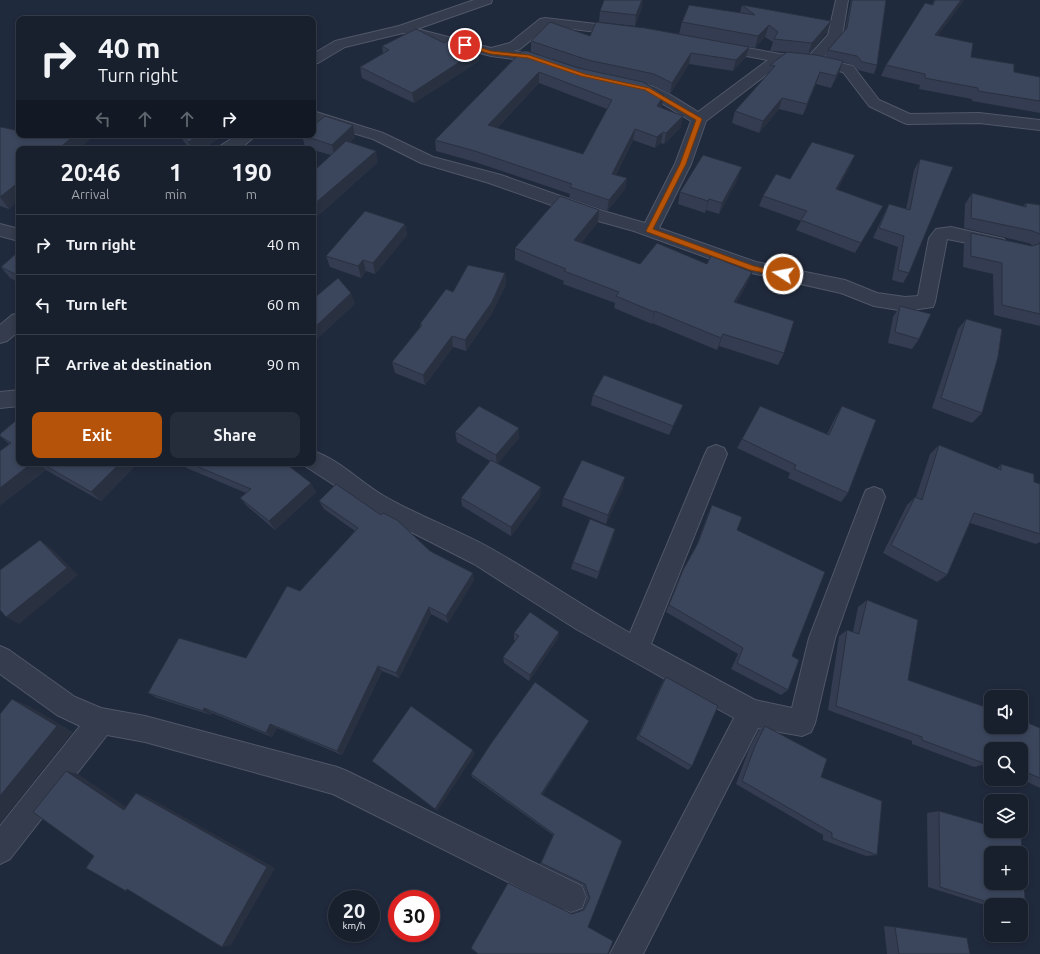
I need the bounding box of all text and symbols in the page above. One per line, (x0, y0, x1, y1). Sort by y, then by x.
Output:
pin (448, 28, 482, 62)
icon: right (32, 32, 84, 84)
text: 40 m (98, 32, 160, 63)
icon: arrive (454, 34, 476, 56)
text: Turn right (98, 65, 178, 85)
icon: left (92, 108, 114, 130)
icon: ahead (134, 108, 156, 130)
icon: ahead (176, 108, 198, 130)
icon: right (218, 108, 240, 130)
text: 20:46 (60, 159, 120, 186)
text: 1 (169, 159, 182, 186)
text: 190 (231, 159, 272, 186)
text: Arrival (71, 187, 109, 201)
text: min (165, 187, 187, 201)
text: m (246, 187, 257, 201)
icon: right (32, 234, 54, 256)
text: Turn right (66, 236, 136, 253)
text: 40 m (267, 236, 300, 253)
position arrow (762, 253, 804, 295)
icon: left (32, 294, 54, 316)
text: Turn left (66, 296, 127, 313)
text: 60 m (267, 296, 300, 313)
icon: arrive (32, 354, 54, 376)
text: Arrive at destination (66, 356, 212, 373)
text: 90 m (267, 356, 300, 373)
button: Exit (32, 412, 162, 458)
button: Share (170, 412, 300, 458)
map controls (984, 690, 1028, 942)
button: sound (984, 690, 1028, 734)
button: search (984, 742, 1028, 786)
button: layers (984, 794, 1028, 838)
button: + (984, 846, 1028, 890)
speed limit sign: 30 (388, 890, 440, 942)
button: − (984, 898, 1028, 942)
text: 20 (343, 899, 365, 922)
text: km/h (342, 920, 366, 931)

